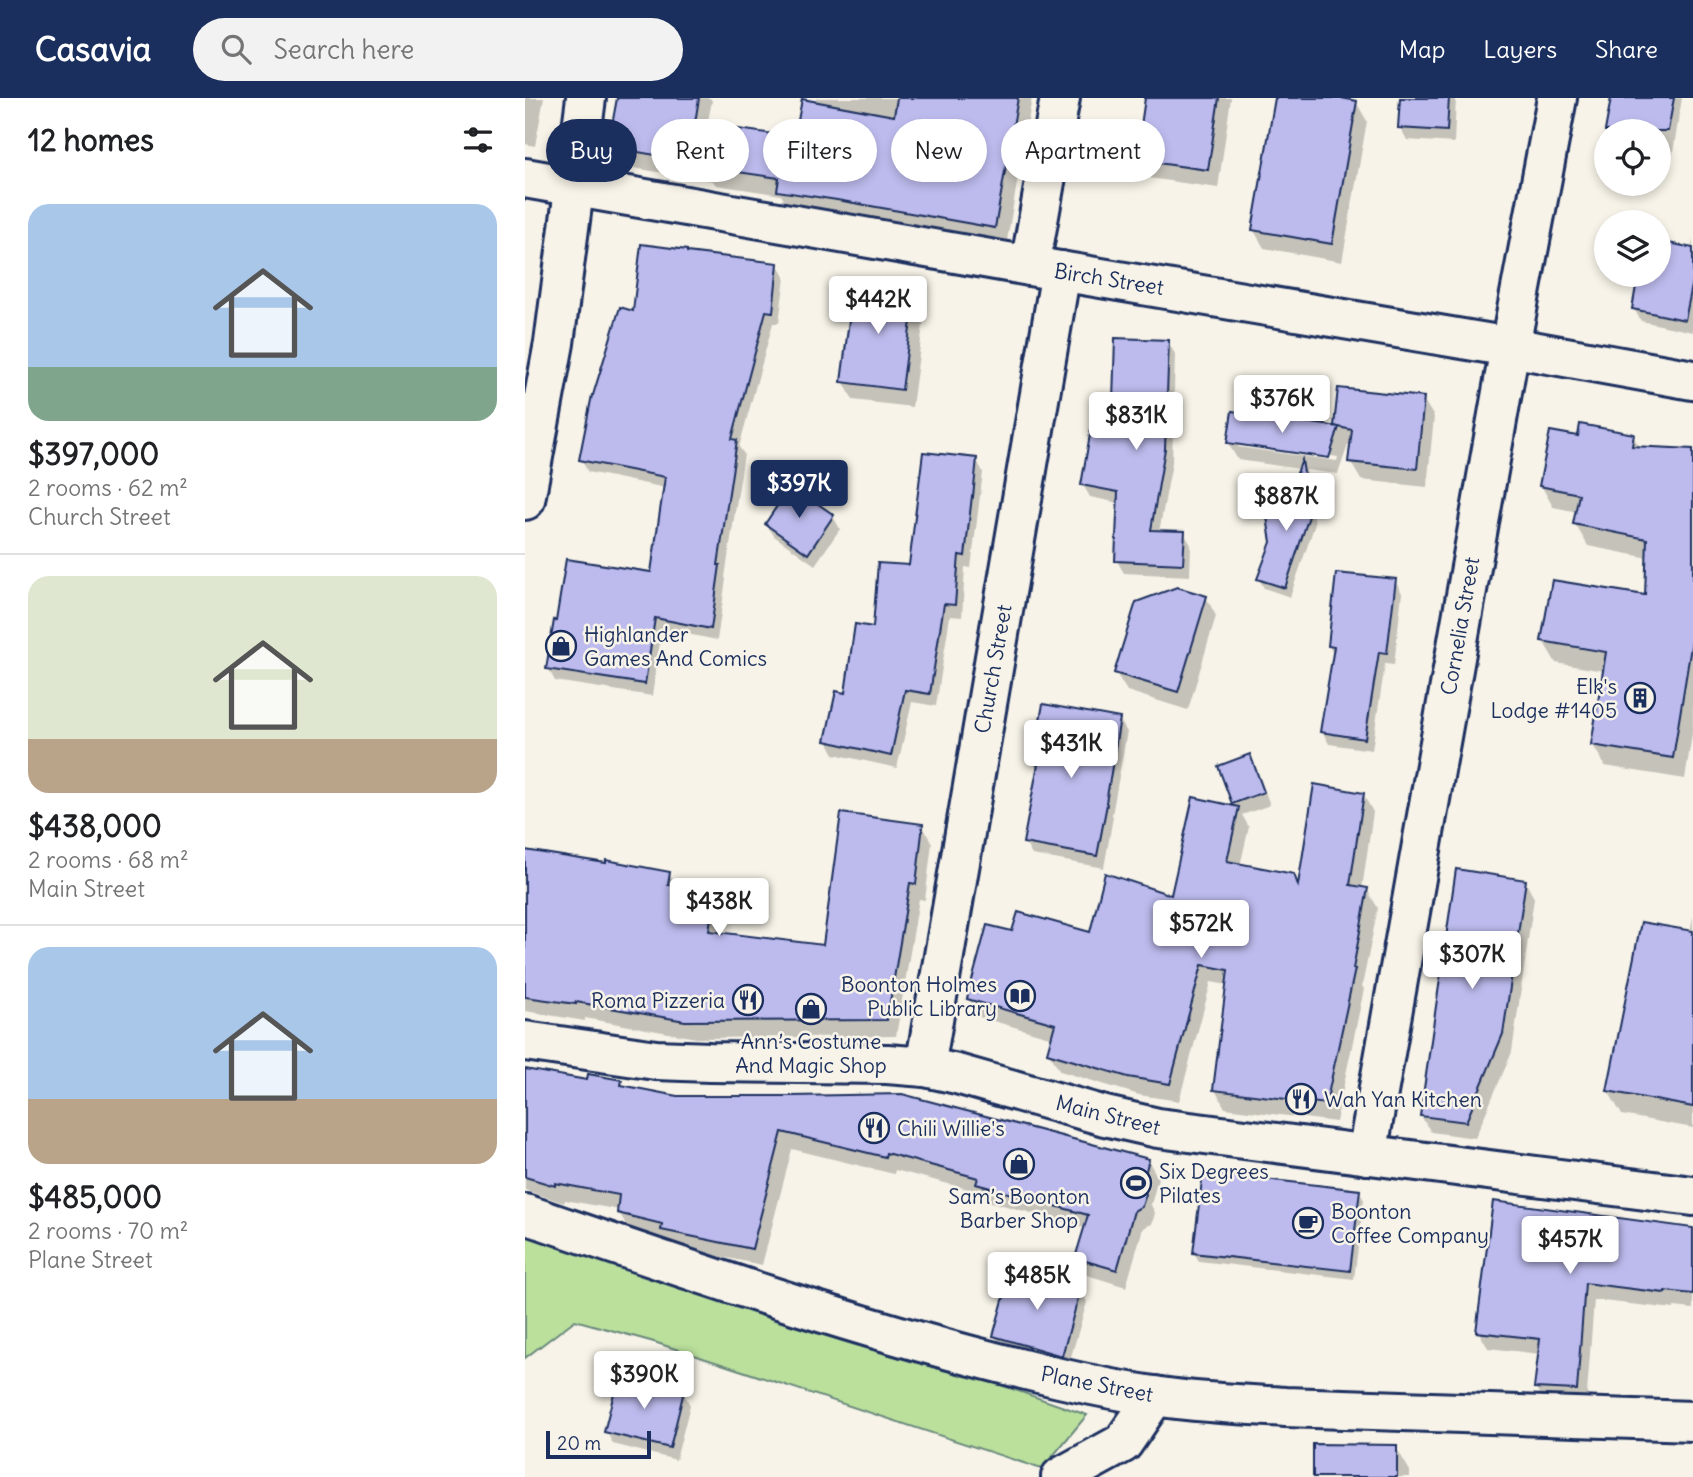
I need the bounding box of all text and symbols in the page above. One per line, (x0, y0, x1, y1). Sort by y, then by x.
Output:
search box (193, 18, 683, 81)
text: Casavia (35, 28, 151, 70)
icon: search (217, 30, 255, 68)
text: Search here (273, 33, 414, 66)
text: Map (1399, 34, 1445, 64)
text: Layers (1483, 34, 1557, 64)
text: Share (1595, 34, 1658, 64)
chip: Buy (546, 119, 637, 182)
chip: Rent (651, 119, 749, 182)
chip: Filters (763, 119, 877, 182)
chip: New (891, 119, 987, 182)
chip: Apartment (1001, 119, 1165, 182)
map controls (1594, 119, 1671, 287)
button: locate (1594, 119, 1671, 196)
text: 12 homes (28, 121, 154, 159)
icon: filters (459, 121, 497, 159)
button: layers (1594, 210, 1671, 287)
icon: home (200, 250, 326, 376)
street label: Birch Street (1052, 257, 1166, 301)
pin: $442K (829, 276, 927, 336)
text: $442K (845, 284, 911, 313)
pin: $376K (1233, 376, 1331, 435)
text: $376K (1250, 383, 1314, 412)
pin: $831K (1087, 392, 1185, 452)
text: $831K (1105, 400, 1167, 429)
text: $397,000 (28, 435, 159, 473)
pin: $397K (750, 460, 848, 520)
text: $397K (767, 468, 831, 497)
text: 2 rooms · 62 m² (28, 473, 188, 502)
pin: $887K (1237, 474, 1335, 533)
text: $887K (1254, 481, 1318, 510)
text: Church Street (28, 502, 171, 531)
street label: Cornelia Street (1435, 555, 1485, 697)
street label: Church Street (968, 602, 1018, 736)
place label: Highlander Games And Comics (584, 621, 767, 672)
icon: home (200, 622, 326, 748)
shop icon: Highlander Games And Comics (544, 629, 578, 663)
place label: Elk's Lodge #1405 (1490, 673, 1617, 724)
building icon: Elk's Lodge #1405 (1623, 681, 1657, 715)
pin: $431K (1022, 720, 1120, 780)
text: $431K (1040, 728, 1102, 757)
text: $438,000 (28, 807, 162, 845)
text: 2 rooms · 68 m² (28, 845, 189, 874)
text: Main Street (28, 874, 145, 903)
pin: $438K (670, 878, 768, 938)
text: $438K (686, 886, 752, 915)
pin: $572K (1152, 900, 1250, 960)
text: $572K (1169, 908, 1233, 937)
pin: $307K (1423, 932, 1521, 991)
text: $307K (1439, 939, 1505, 968)
place label: Boonton Holmes Public Library (841, 971, 997, 1022)
library icon: Boonton Holmes Public Library (1003, 979, 1037, 1013)
restaurant icon: Roma Pizzeria (731, 983, 765, 1017)
place label: Roma Pizzeria (591, 987, 725, 1014)
shop icon: Ann’s Costume And Magic Shop (794, 992, 828, 1026)
icon: home (200, 993, 326, 1119)
place label: Ann’s Costume And Magic Shop (735, 1028, 887, 1079)
restaurant icon: Wah Yan Kitchen (1284, 1082, 1318, 1116)
place label: Wah Yan Kitchen (1324, 1086, 1482, 1113)
street label: Main Street (1053, 1089, 1163, 1141)
restaurant icon: Chili Willie's (857, 1111, 891, 1145)
place label: Chili Willie's (897, 1115, 1005, 1142)
shop icon: Sam’s Boonton Barber Shop (1002, 1147, 1036, 1181)
place label: Six Degrees Pilates (1159, 1158, 1269, 1209)
sports icon: Six Degrees Pilates (1119, 1166, 1153, 1200)
text: $485,000 (28, 1178, 162, 1216)
place label: Sam’s Boonton Barber Shop (948, 1183, 1090, 1234)
place label: Boonton Coffee Company (1331, 1198, 1489, 1249)
cafe icon: Boonton Coffee Company (1291, 1206, 1325, 1240)
text: 2 rooms · 70 m² (28, 1216, 188, 1245)
pin: $457K (1521, 1216, 1619, 1276)
text: $457K (1538, 1224, 1602, 1253)
text: Plane Street (28, 1245, 153, 1274)
pin: $485K (988, 1252, 1086, 1312)
text: $485K (1004, 1260, 1070, 1289)
pin: $390K (595, 1352, 693, 1411)
text: $390K (610, 1359, 678, 1388)
street label: Plane Street (1039, 1360, 1155, 1408)
scale bar (546, 1428, 651, 1460)
text: 20 m (557, 1431, 601, 1455)

